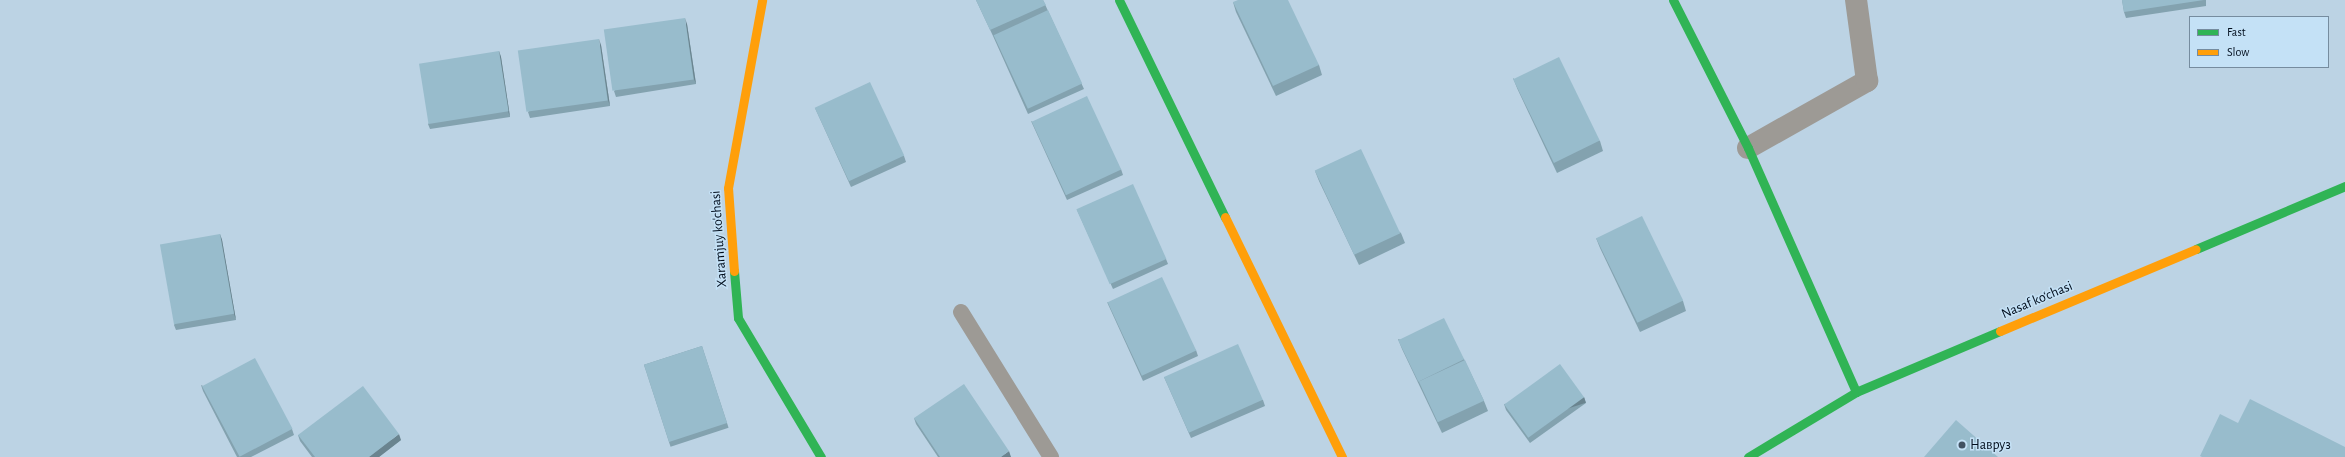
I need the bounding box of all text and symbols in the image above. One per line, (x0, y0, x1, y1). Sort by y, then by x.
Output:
legend (2189, 16, 2329, 68)
text: Fast (2227, 26, 2246, 38)
text: Slow (2227, 46, 2249, 58)
street label: Xaramjuy ko'chasi (707, 190, 731, 288)
street label: Nasaf ko‘chasi (1999, 277, 2075, 323)
place label: Навруз (1970, 437, 2011, 453)
marker: Навруз (1957, 440, 1967, 450)

